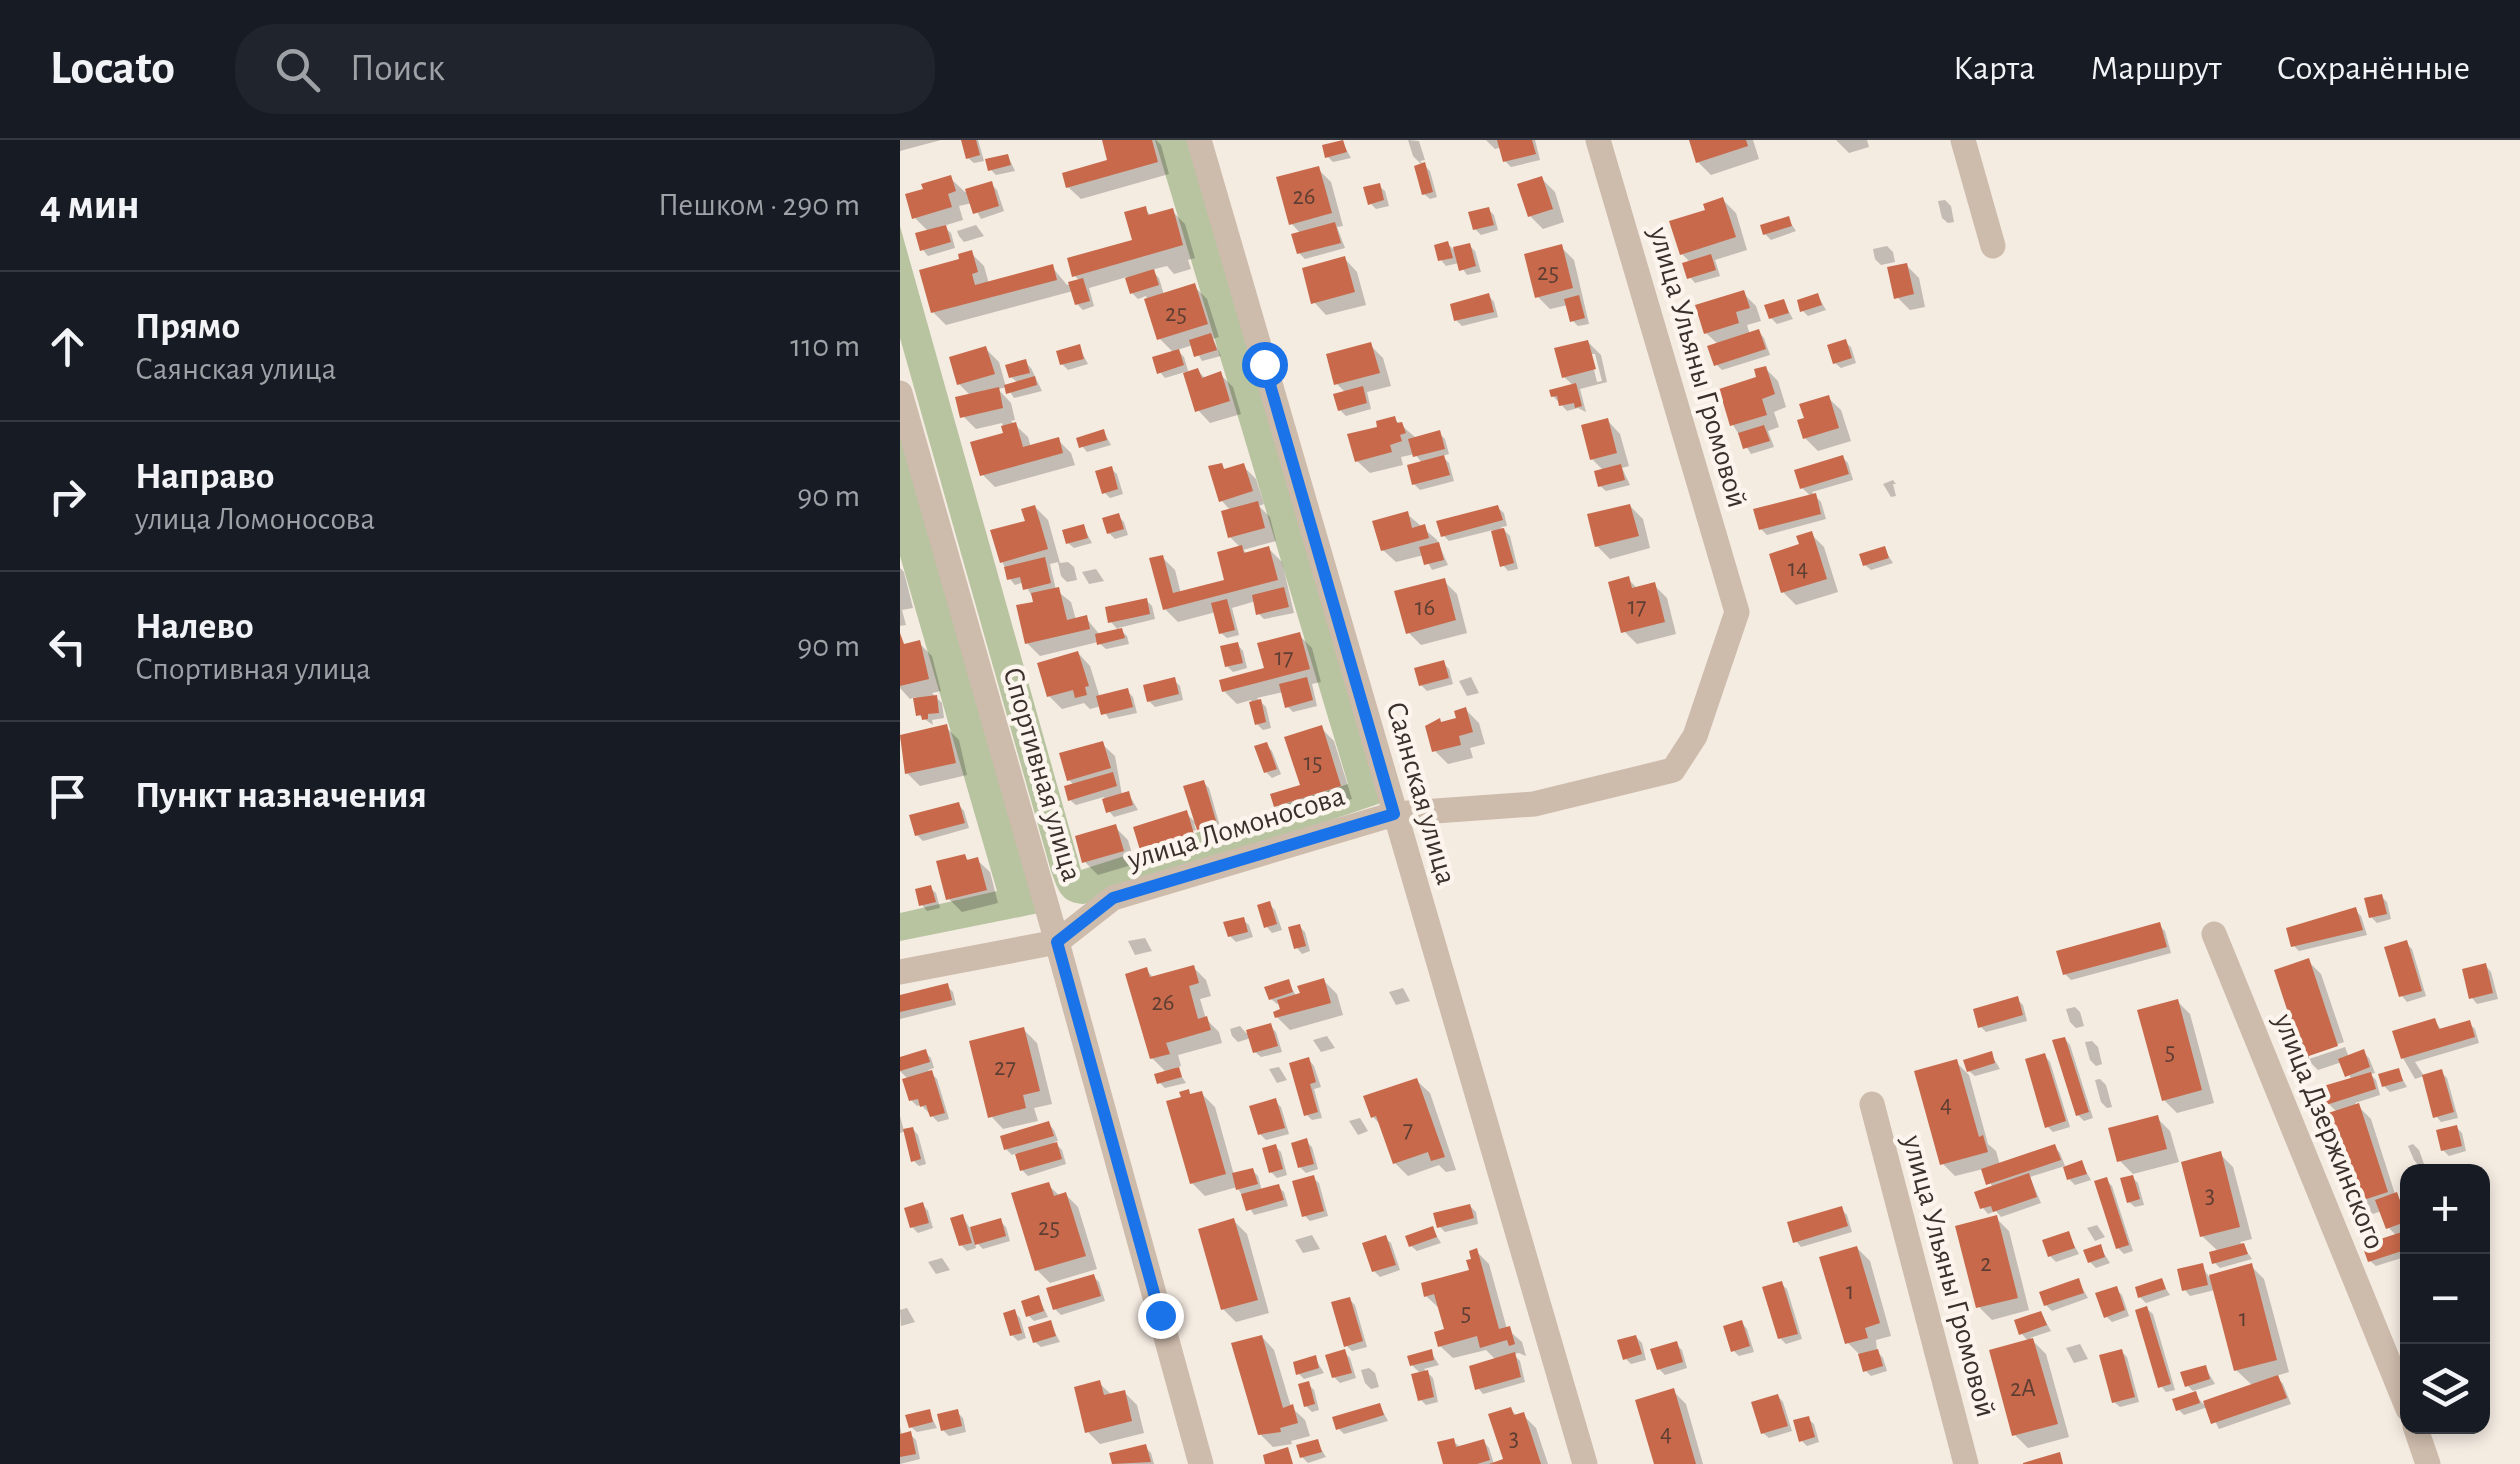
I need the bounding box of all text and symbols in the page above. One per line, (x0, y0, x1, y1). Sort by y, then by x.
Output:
search box (235, 24, 935, 114)
icon: search (270, 42, 325, 97)
text: Locato (50, 45, 175, 93)
text: Поиск (350, 50, 445, 88)
text: Карта (1953, 51, 2035, 86)
text: Маршрут (2090, 51, 2222, 86)
text: Сохранённые (2277, 51, 2470, 86)
text: 4 мин (40, 184, 140, 226)
house number: 26 (1292, 184, 1316, 209)
text: Пешком · 290 m (658, 189, 860, 221)
street label: улица Ульяны Громовой (1643, 223, 1752, 511)
house number: 25 (1537, 260, 1559, 285)
house number: 25 (1165, 301, 1187, 326)
text: Прямо (135, 308, 240, 346)
icon: ahead (40, 319, 95, 374)
text: 110 m (790, 330, 860, 362)
route start (1242, 342, 1288, 388)
text: Саянская улица (135, 353, 336, 385)
text: Направо (135, 458, 274, 496)
icon: right (40, 469, 95, 524)
text: 90 m (797, 480, 860, 512)
text: улица Ломоносова (135, 503, 375, 535)
house number: 14 (1788, 556, 1808, 581)
house number: 17 (1627, 594, 1647, 619)
house number: 16 (1415, 595, 1435, 620)
text: Налево (135, 608, 254, 646)
icon: left (40, 619, 95, 674)
text: 90 m (797, 630, 860, 662)
house number: 17 (1274, 645, 1294, 670)
text: Спортивная улица (135, 653, 371, 685)
street label: Спортивная улица (997, 664, 1087, 885)
street label: Саянская улица (1381, 698, 1461, 888)
house number: 15 (1303, 750, 1323, 775)
icon: arrive (40, 769, 95, 824)
text: Пункт назначения (135, 777, 427, 815)
street label: улица Ломоносова (1123, 781, 1348, 875)
house number: 26 (1151, 990, 1175, 1015)
street label: улица Дзержинского (2268, 1008, 2390, 1253)
house number: 5 (2165, 1039, 2175, 1064)
house number: 27 (994, 1055, 1016, 1080)
house number: 4 (1940, 1092, 1952, 1117)
house number: 7 (1403, 1117, 1413, 1142)
street label: улица Ульяны Громовой (1897, 1131, 2001, 1420)
map controls (2400, 1164, 2490, 1434)
button: + (2400, 1164, 2490, 1254)
house number: 3 (2205, 1183, 2215, 1208)
house number: 25 (1038, 1215, 1060, 1240)
house number: 2 (1980, 1251, 1992, 1276)
button: − (2400, 1254, 2490, 1344)
house number: 1 (1846, 1279, 1854, 1304)
route end (1138, 1293, 1184, 1339)
house number: 5 (1461, 1300, 1471, 1325)
house number: 1 (2239, 1306, 2247, 1331)
button: layers (2400, 1344, 2490, 1434)
house number: 2А (2010, 1376, 2036, 1401)
house number: 4 (1660, 1421, 1672, 1446)
house number: 3 (1509, 1426, 1519, 1451)

